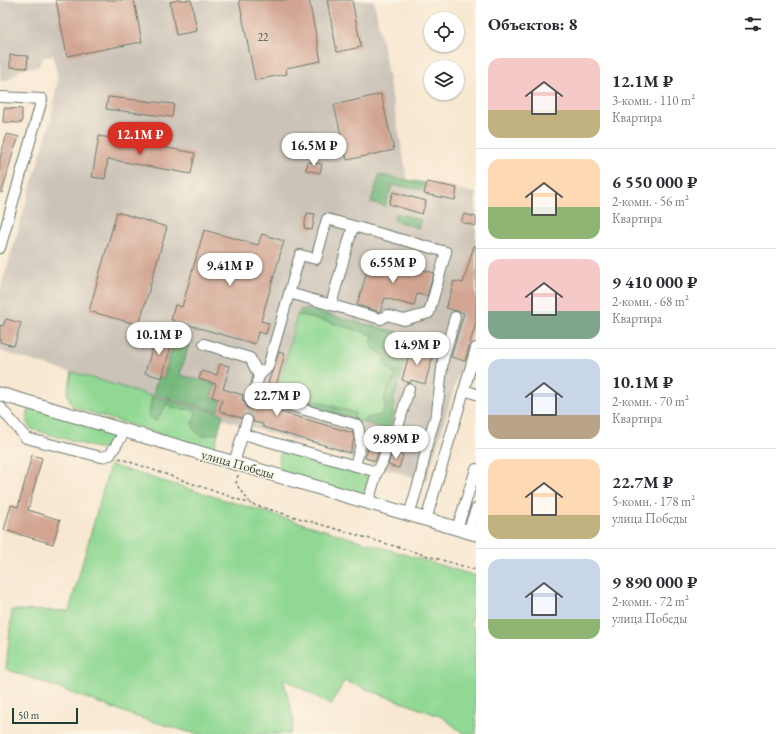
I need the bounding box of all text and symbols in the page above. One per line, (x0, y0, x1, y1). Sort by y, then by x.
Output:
map controls (424, 12, 464, 100)
button: locate (424, 12, 464, 52)
text: Объектов: 8 (488, 13, 578, 35)
icon: filters (742, 13, 764, 35)
house number: 22 (258, 30, 269, 44)
button: layers (424, 60, 464, 100)
text: 12.1M ₽ (612, 70, 673, 92)
icon: home (520, 74, 568, 122)
text: 3-комн. · 110 m² (612, 92, 695, 109)
text: Квартира (612, 109, 662, 126)
pin: 12.1M ₽ (103, 122, 177, 156)
text: 12.1M ₽ (117, 126, 163, 143)
pin: 16.5M ₽ (277, 133, 351, 167)
text: 16.5M ₽ (291, 137, 337, 154)
text: 6 550 000 ₽ (612, 171, 698, 193)
icon: home (520, 175, 568, 223)
text: 2-комн. · 56 m² (612, 193, 689, 210)
text: Квартира (612, 210, 662, 227)
pin: 6.55M ₽ (356, 250, 430, 284)
pin: 9.41M ₽ (193, 253, 267, 287)
text: 6.55M ₽ (370, 254, 416, 271)
text: 9.41M ₽ (207, 257, 253, 274)
text: 9 410 000 ₽ (612, 271, 698, 293)
icon: home (520, 275, 568, 323)
text: 2-комн. · 68 m² (612, 293, 689, 310)
text: Квартира (612, 310, 662, 327)
pin: 10.1M ₽ (122, 322, 196, 356)
text: 10.1M ₽ (136, 326, 182, 343)
pin: 14.9M ₽ (380, 332, 454, 366)
text: 14.9M ₽ (394, 336, 440, 353)
text: 10.1M ₽ (612, 371, 673, 393)
icon: home (520, 375, 568, 423)
pin: 22.7M ₽ (240, 383, 314, 417)
text: 22.7M ₽ (254, 387, 300, 404)
text: 2-комн. · 70 m² (612, 393, 689, 410)
text: Квартира (612, 410, 662, 427)
pin: 9.89M ₽ (359, 426, 433, 460)
text: 9.89M ₽ (373, 430, 419, 447)
street label: улица Победы (199, 445, 277, 483)
text: 22.7M ₽ (612, 471, 673, 493)
icon: home (520, 475, 568, 523)
text: 5-комн. · 178 m² (612, 493, 695, 510)
text: улица Победы (612, 510, 687, 527)
text: 9 890 000 ₽ (612, 571, 698, 593)
icon: home (520, 575, 568, 623)
text: 2-комн. · 72 m² (612, 593, 689, 610)
text: улица Победы (612, 610, 687, 627)
scale bar (12, 706, 78, 725)
text: 50 m (18, 708, 39, 722)

